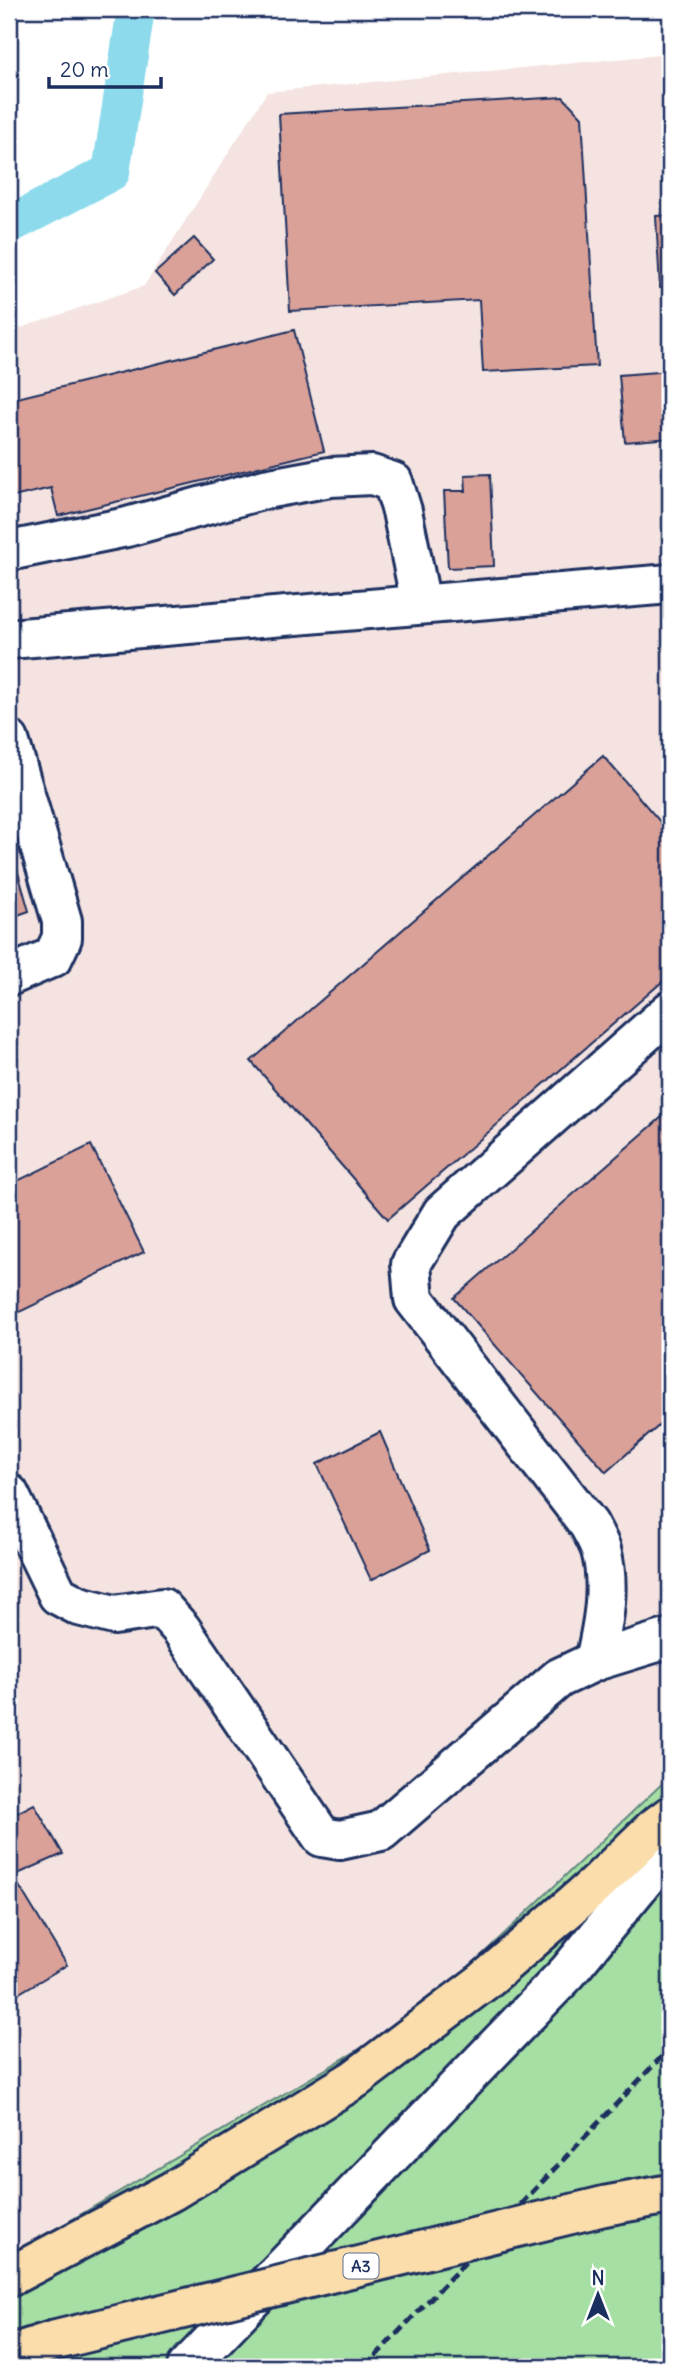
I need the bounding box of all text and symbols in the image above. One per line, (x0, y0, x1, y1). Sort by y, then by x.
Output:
scale bar (49, 46, 161, 90)
text: 20 m (60, 56, 109, 83)
road number: A3 (344, 2254, 378, 2278)
north arrow (564, 2260, 634, 2330)
text: N (591, 2266, 605, 2290)

